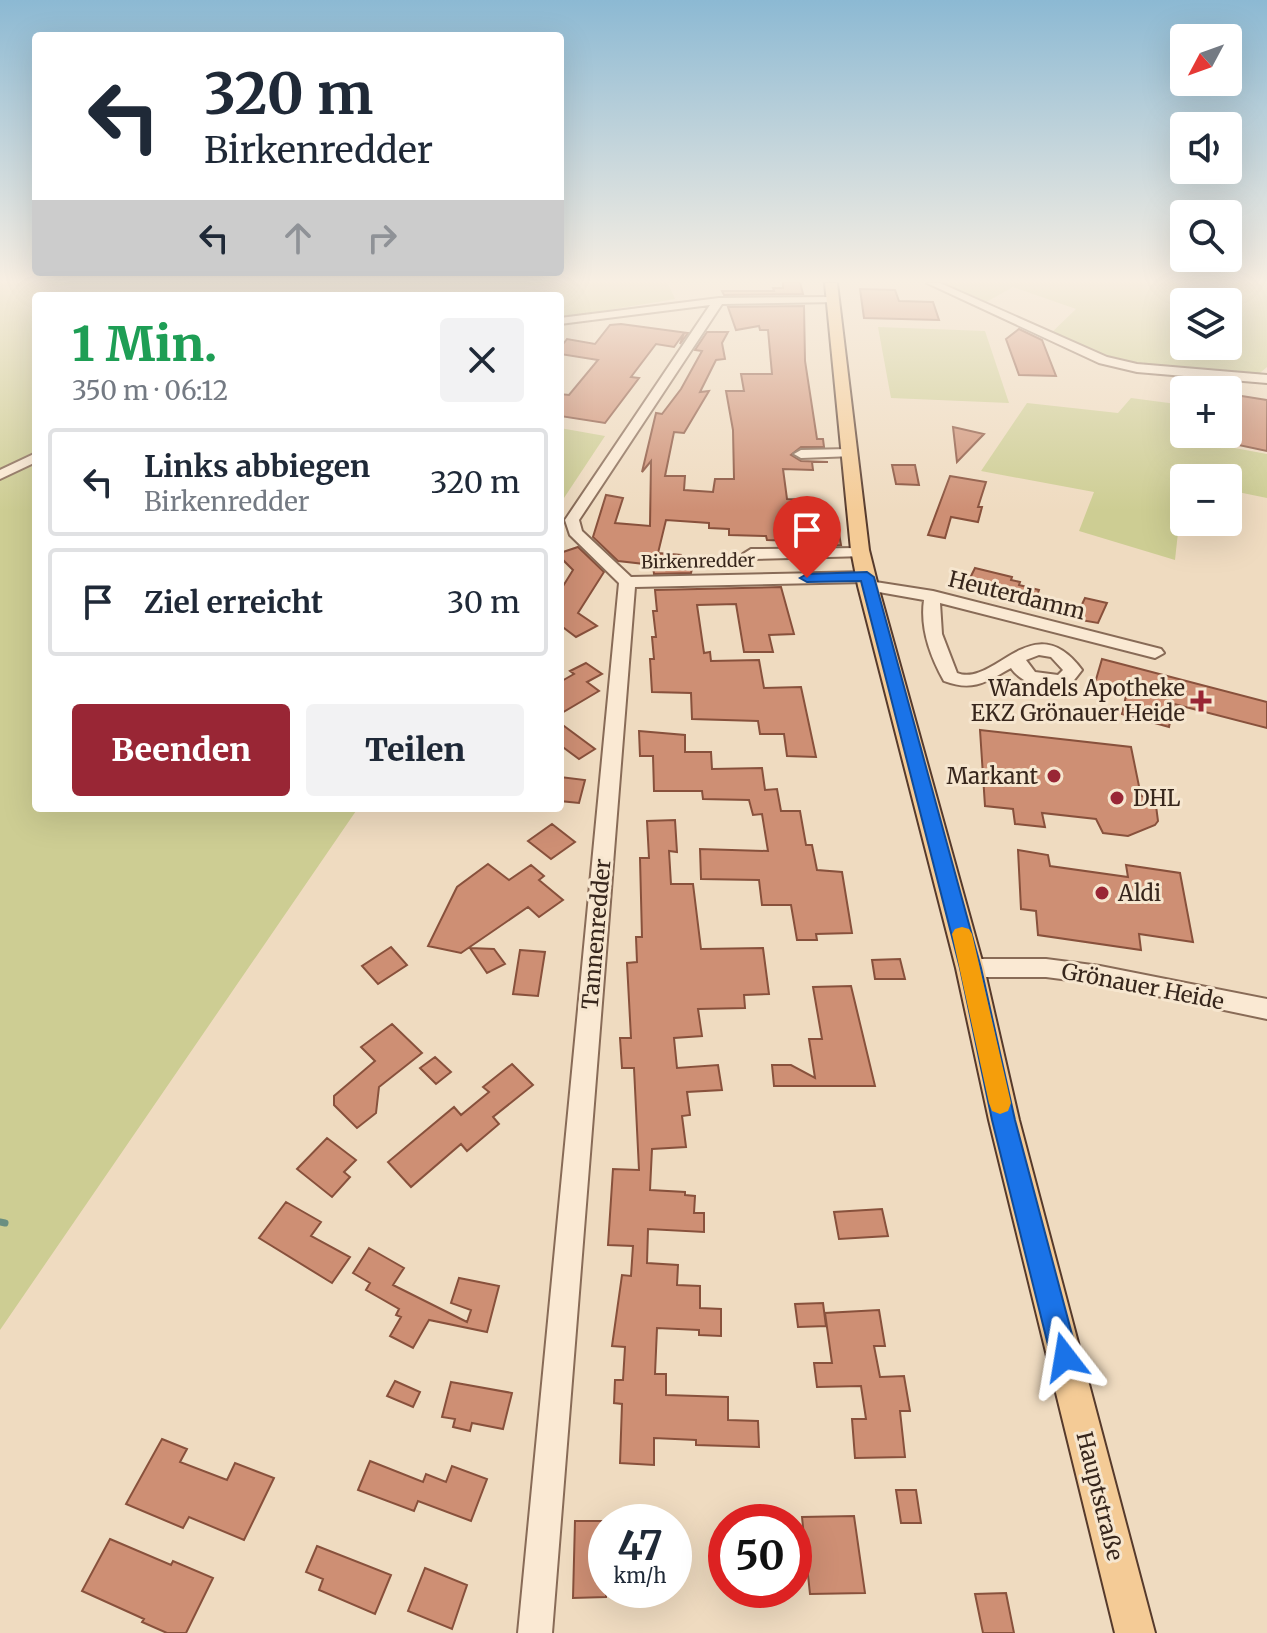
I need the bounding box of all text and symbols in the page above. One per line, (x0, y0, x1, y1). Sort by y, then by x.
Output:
north arrow (1170, 24, 1242, 96)
map controls (1170, 24, 1242, 536)
text: 320 m (204, 59, 373, 129)
icon: left (72, 64, 176, 168)
button: sound (1170, 112, 1242, 184)
text: Birkenredder (204, 128, 433, 173)
button: search (1170, 200, 1242, 272)
icon: left (192, 216, 236, 260)
icon: ahead (276, 216, 320, 260)
icon: right (360, 216, 404, 260)
button: layers (1170, 288, 1242, 360)
text: 1 Min. (72, 314, 217, 374)
button: close (440, 318, 524, 402)
text: 350 m · 06:12 (72, 374, 228, 407)
button: + (1170, 376, 1242, 448)
text: Links abbiegen (144, 447, 370, 485)
icon: left (76, 460, 120, 504)
text: 320 m (430, 463, 520, 501)
button: − (1170, 464, 1242, 536)
text: Birkenredder (144, 485, 309, 518)
pin (773, 496, 841, 578)
icon: arrive (785, 508, 829, 552)
street label: Birkenredder (641, 549, 755, 573)
street label: Heuterdamm (946, 564, 1089, 626)
icon: arrive (76, 580, 120, 624)
text: Ziel erreicht (144, 583, 323, 621)
text: 30 m (447, 583, 520, 621)
place label: Wandels Apotheke EKZ Grönauer Heide (971, 674, 1185, 727)
marker: Wandels Apotheke EKZ Grönauer Heide (1192, 692, 1210, 710)
button: Beenden (72, 704, 290, 796)
button: Teilen (306, 704, 524, 796)
place label: Markant (947, 762, 1038, 790)
marker: Markant (1045, 767, 1063, 785)
place label: DHL (1133, 784, 1181, 812)
marker: DHL (1108, 789, 1126, 807)
street label: Tannenredder (575, 857, 617, 1011)
place label: Aldi (1117, 879, 1161, 907)
marker: Aldi (1093, 884, 1111, 902)
street label: Grönauer Heide (1059, 957, 1227, 1015)
position arrow (1023, 1315, 1107, 1399)
street label: Hauptstraße (1070, 1429, 1130, 1563)
speed limit sign: 50 (708, 1504, 812, 1608)
text: 47 (617, 1521, 663, 1571)
text: km/h (614, 1563, 666, 1588)

